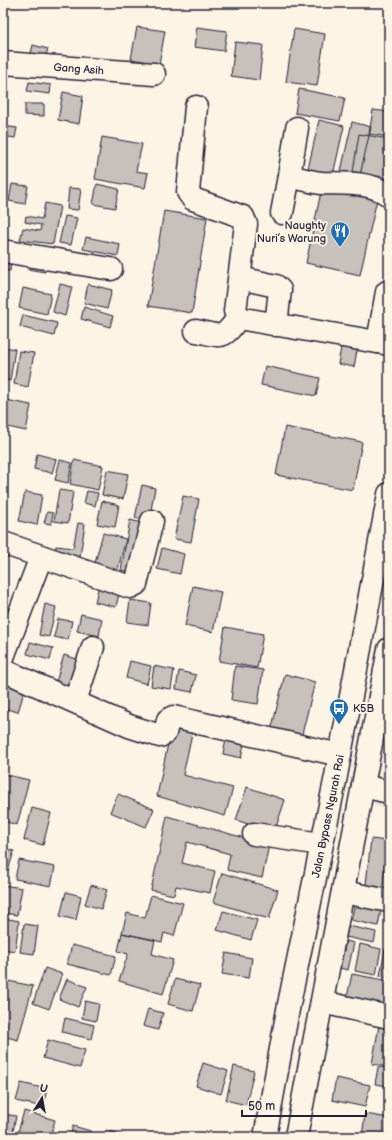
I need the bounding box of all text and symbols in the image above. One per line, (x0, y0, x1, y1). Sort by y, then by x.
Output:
street label: Gang Asih (53, 61, 104, 77)
place label: Naughty Nuri’s Warung (257, 219, 326, 245)
restaurant icon: Naughty Nuri’s Warung (329, 220, 351, 248)
bus stop icon: K5B (328, 697, 350, 725)
place label: K5B (353, 702, 374, 715)
street label: Jalan Bypass Ngurah Rai (309, 754, 347, 879)
north arrow (22, 1078, 62, 1118)
text: U (39, 1082, 49, 1096)
scale bar (242, 1092, 366, 1118)
text: 50 m (248, 1099, 275, 1114)

